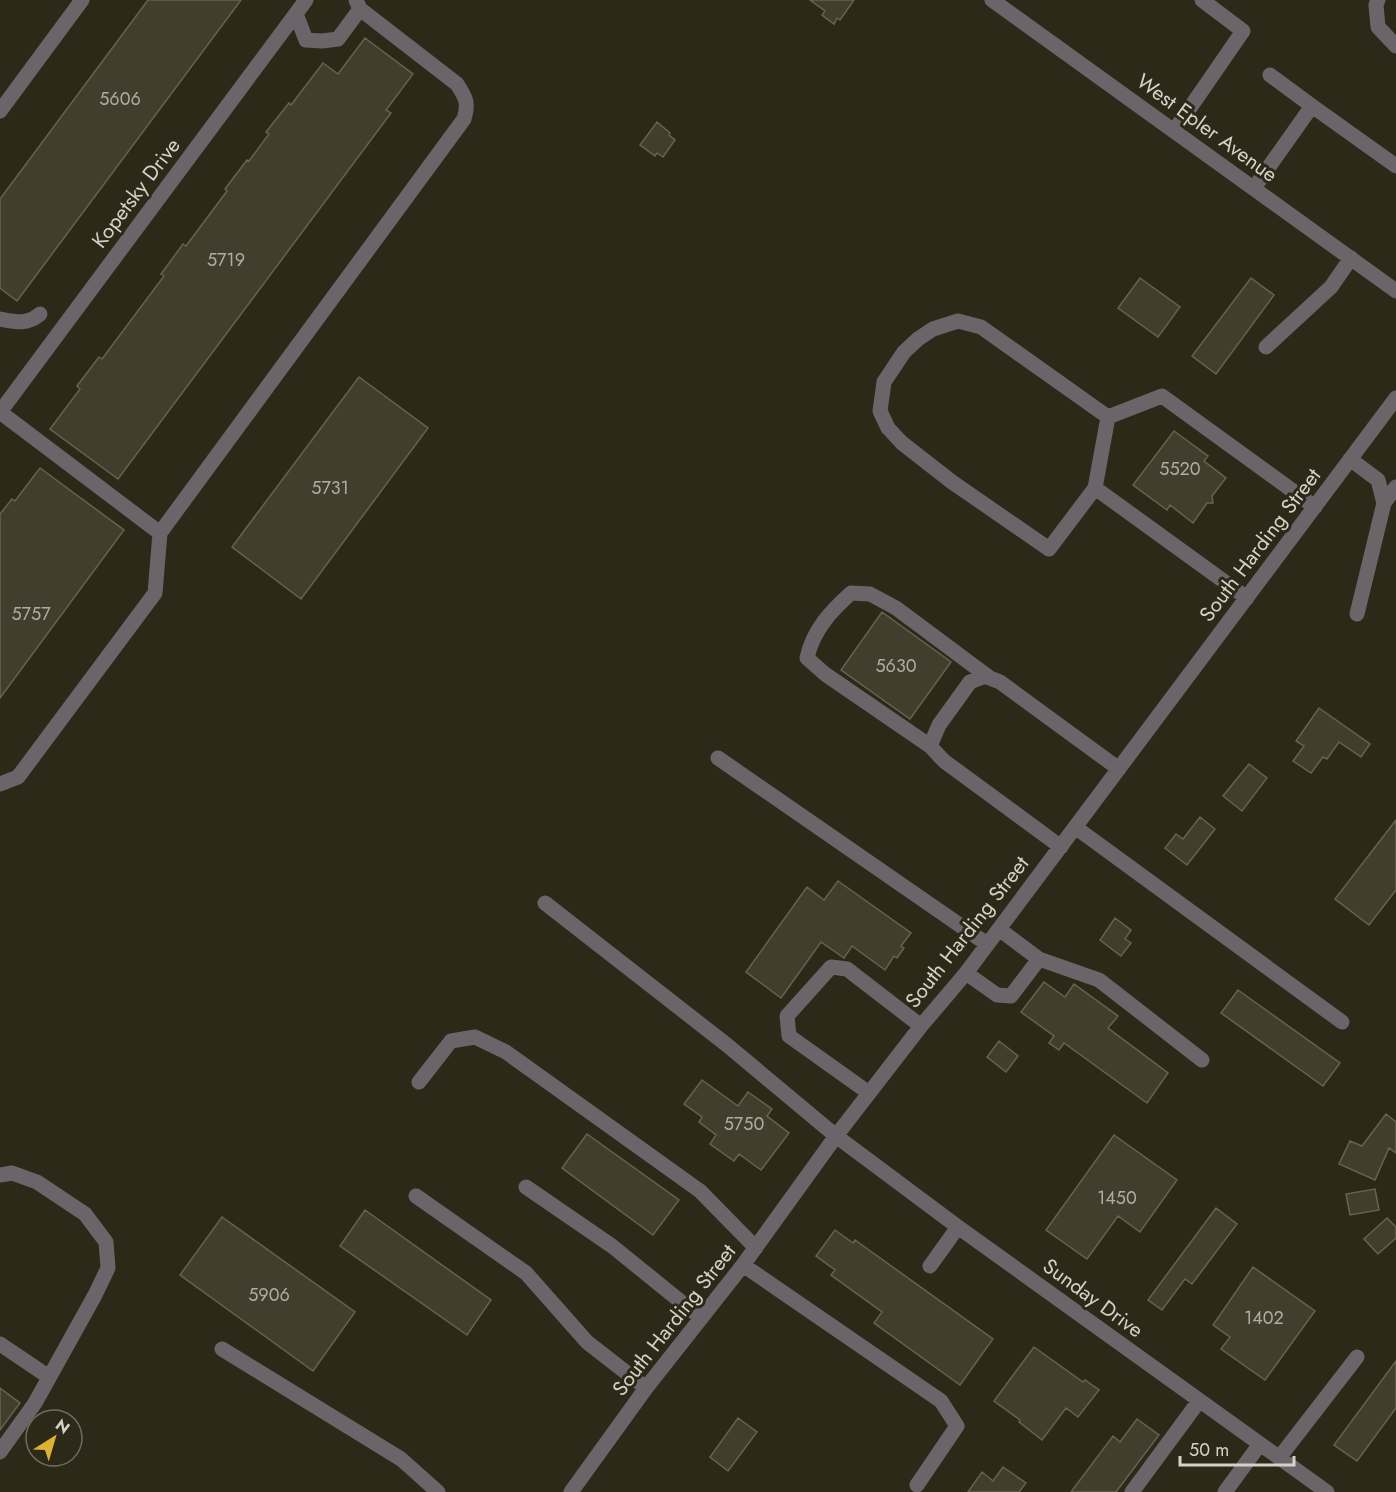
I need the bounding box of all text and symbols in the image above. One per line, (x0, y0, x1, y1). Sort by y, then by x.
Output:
street label: West Epler Avenue (1130, 67, 1284, 190)
house number: 5606 (99, 86, 141, 112)
street label: Kopetsky Drive (85, 132, 187, 254)
house number: 5719 (207, 247, 245, 273)
house number: 5520 (1159, 456, 1201, 482)
street label: South Harding Street (1192, 462, 1328, 628)
house number: 5731 (311, 475, 349, 501)
house number: 5757 (11, 601, 51, 627)
house number: 5630 (875, 653, 917, 679)
street label: South Harding Street (898, 850, 1036, 1014)
house number: 5750 (724, 1111, 764, 1137)
house number: 1450 (1097, 1185, 1137, 1211)
street label: South Harding Street (605, 1238, 743, 1402)
street label: Sunday Drive (1037, 1251, 1150, 1345)
house number: 5906 (248, 1282, 290, 1308)
house number: 1402 (1244, 1305, 1284, 1331)
north arrow (24, 1408, 84, 1468)
text: N (51, 1413, 75, 1439)
scale bar (1180, 1429, 1294, 1467)
text: 50 m (1189, 1437, 1229, 1463)

